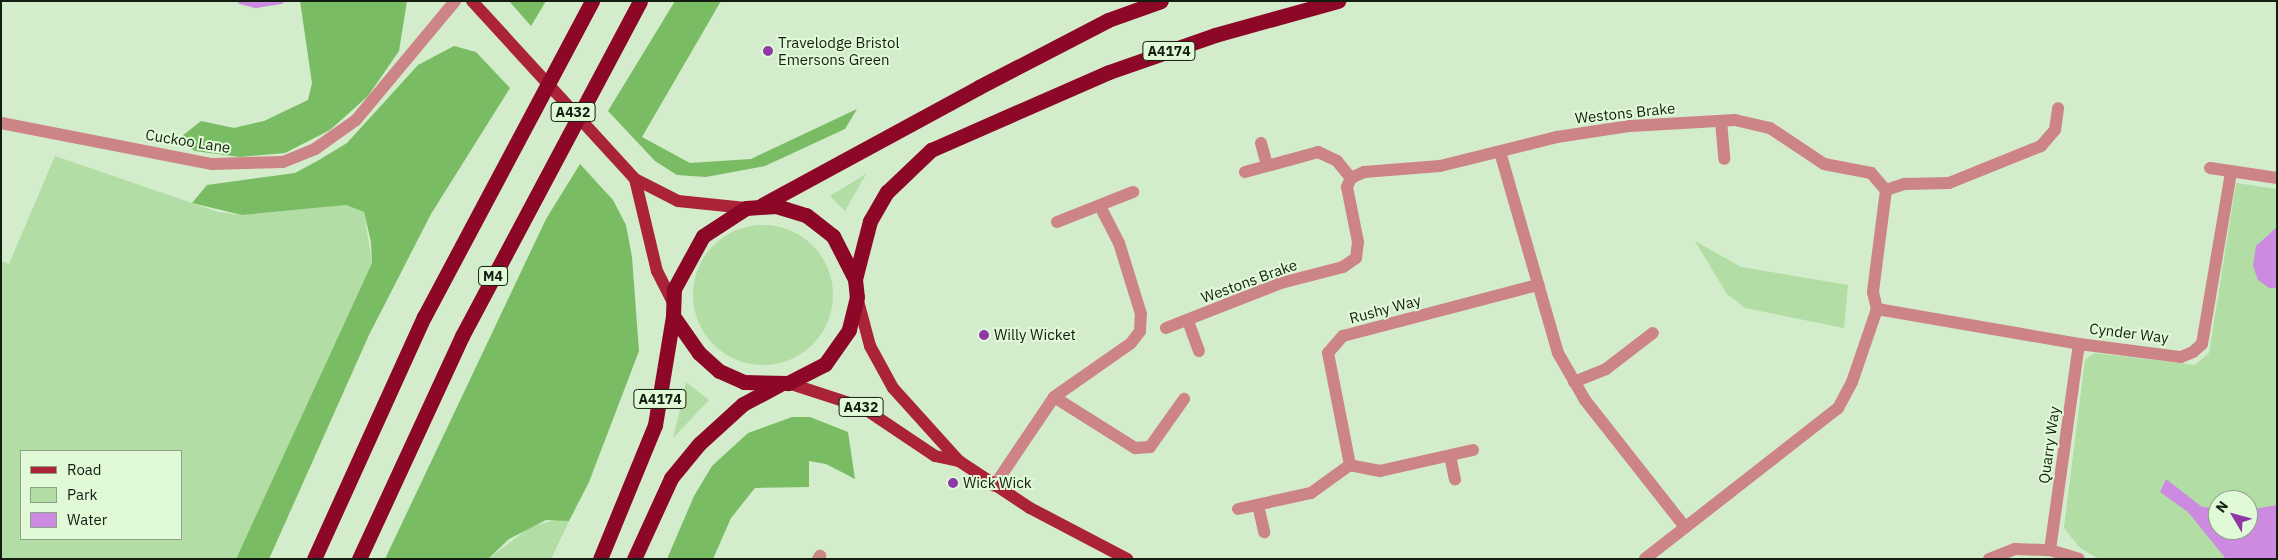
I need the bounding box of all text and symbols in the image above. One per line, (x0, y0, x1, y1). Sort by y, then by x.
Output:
place label: Travelodge Bristol Emersons Green (778, 33, 899, 68)
road number: A4174 (1142, 40, 1196, 62)
marker: Travelodge Bristol Emersons Green (762, 45, 774, 57)
street label: Westons Brake (1574, 99, 1676, 127)
road number: A432 (550, 100, 596, 124)
street label: Cuckoo Lane (144, 125, 232, 157)
street label: Westons Brake (1199, 255, 1299, 307)
road number: M4 (478, 264, 508, 288)
street label: Rushy Way (1347, 291, 1423, 327)
street label: Cynder Way (2088, 319, 2170, 347)
place label: Willy Wicket (994, 326, 1076, 344)
marker: Willy Wicket (978, 329, 990, 341)
road number: A4174 (632, 388, 688, 410)
road number: A432 (838, 396, 884, 418)
street label: Quarry Way (2035, 405, 2063, 485)
legend (20, 450, 182, 540)
text: Road (67, 460, 102, 479)
place label: Wick Wick (963, 474, 1032, 492)
marker: Wick Wick (947, 477, 959, 489)
text: Park (67, 485, 97, 504)
north arrow (2208, 490, 2258, 540)
text: N (2212, 497, 2232, 516)
text: Water (67, 510, 107, 529)

